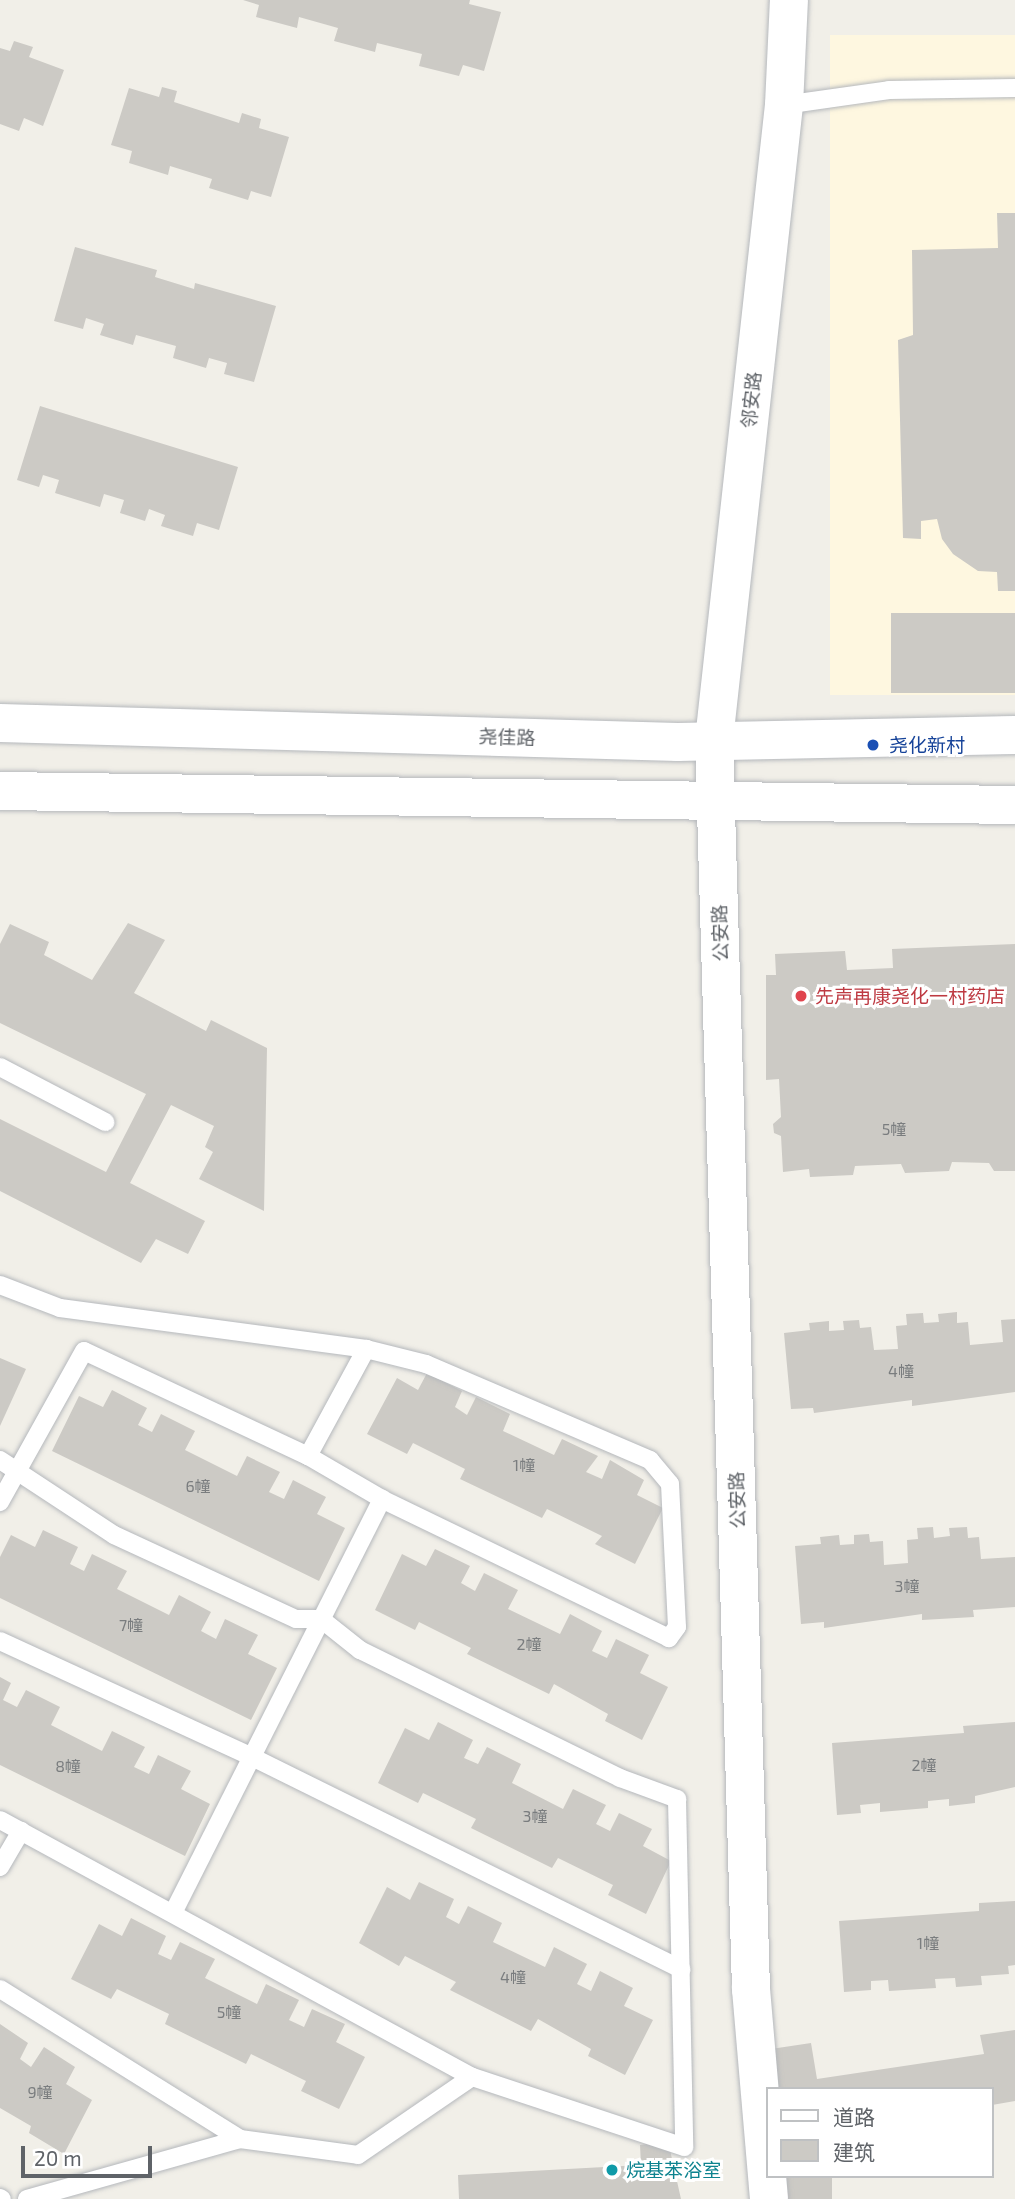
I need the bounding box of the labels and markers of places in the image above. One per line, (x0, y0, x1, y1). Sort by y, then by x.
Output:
place label: 尧化新村 (889, 734, 965, 756)
marker: 尧化新村 (863, 735, 883, 755)
place label: 先声再康尧化一村药店 (815, 985, 1005, 1007)
marker: 先声再康尧化一村药店 (793, 988, 809, 1004)
place label: 烷基苯浴室 (626, 2159, 721, 2181)
marker: 烷基苯浴室 (604, 2162, 620, 2178)

